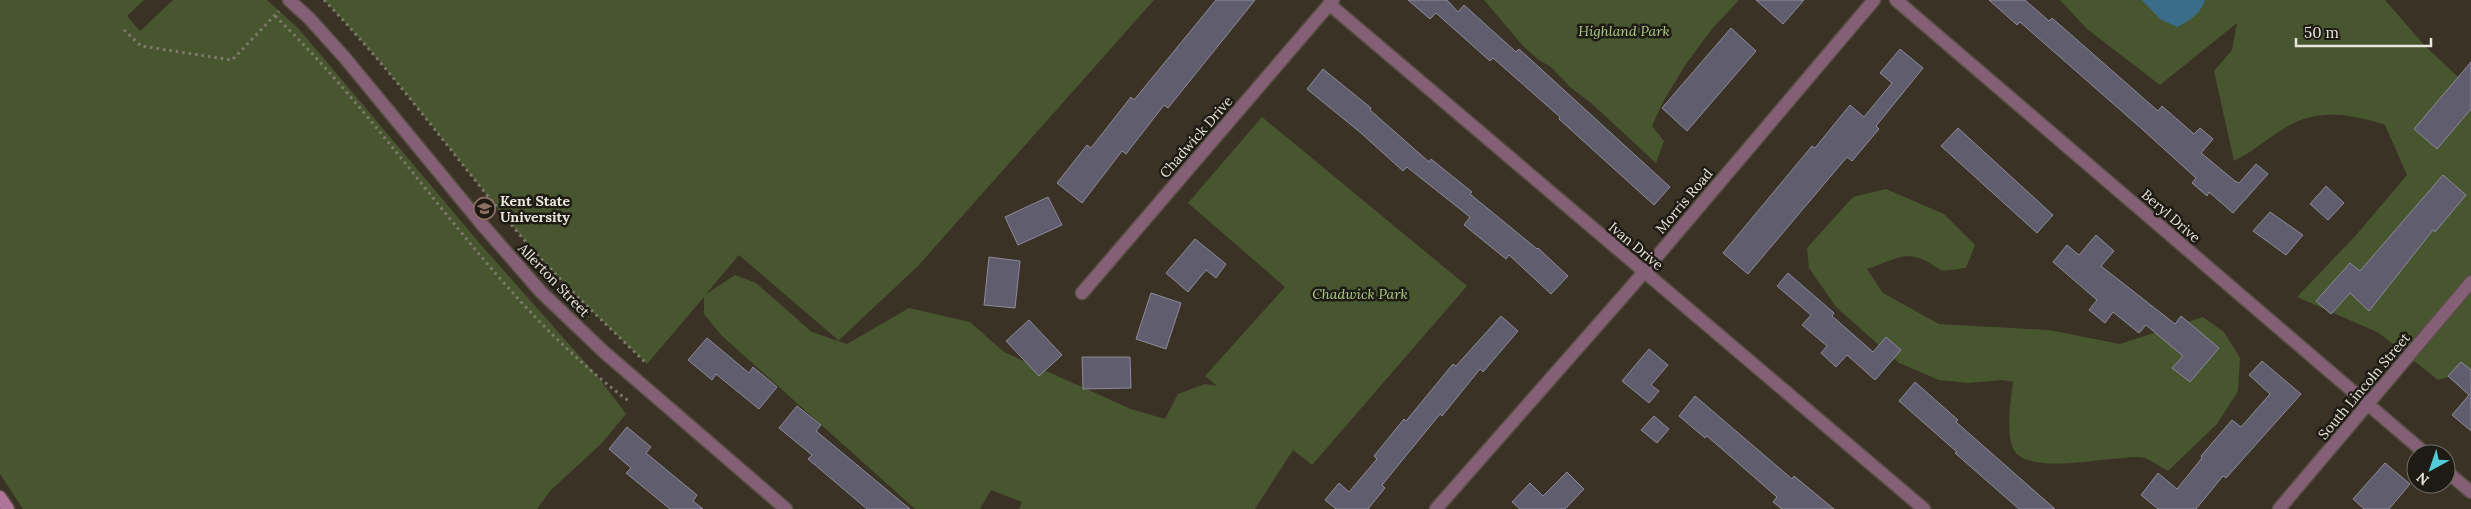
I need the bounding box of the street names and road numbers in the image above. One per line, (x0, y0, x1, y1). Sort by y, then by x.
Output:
street label: Chadwick Drive (1156, 92, 1237, 182)
street label: Morris Road (1652, 165, 1716, 237)
street label: Beryl Drive (2138, 185, 2205, 247)
street label: Ivan Drive (1605, 218, 1667, 274)
street label: Allerton Street (514, 239, 594, 321)
street label: South Lincoln Street (2314, 329, 2414, 443)

